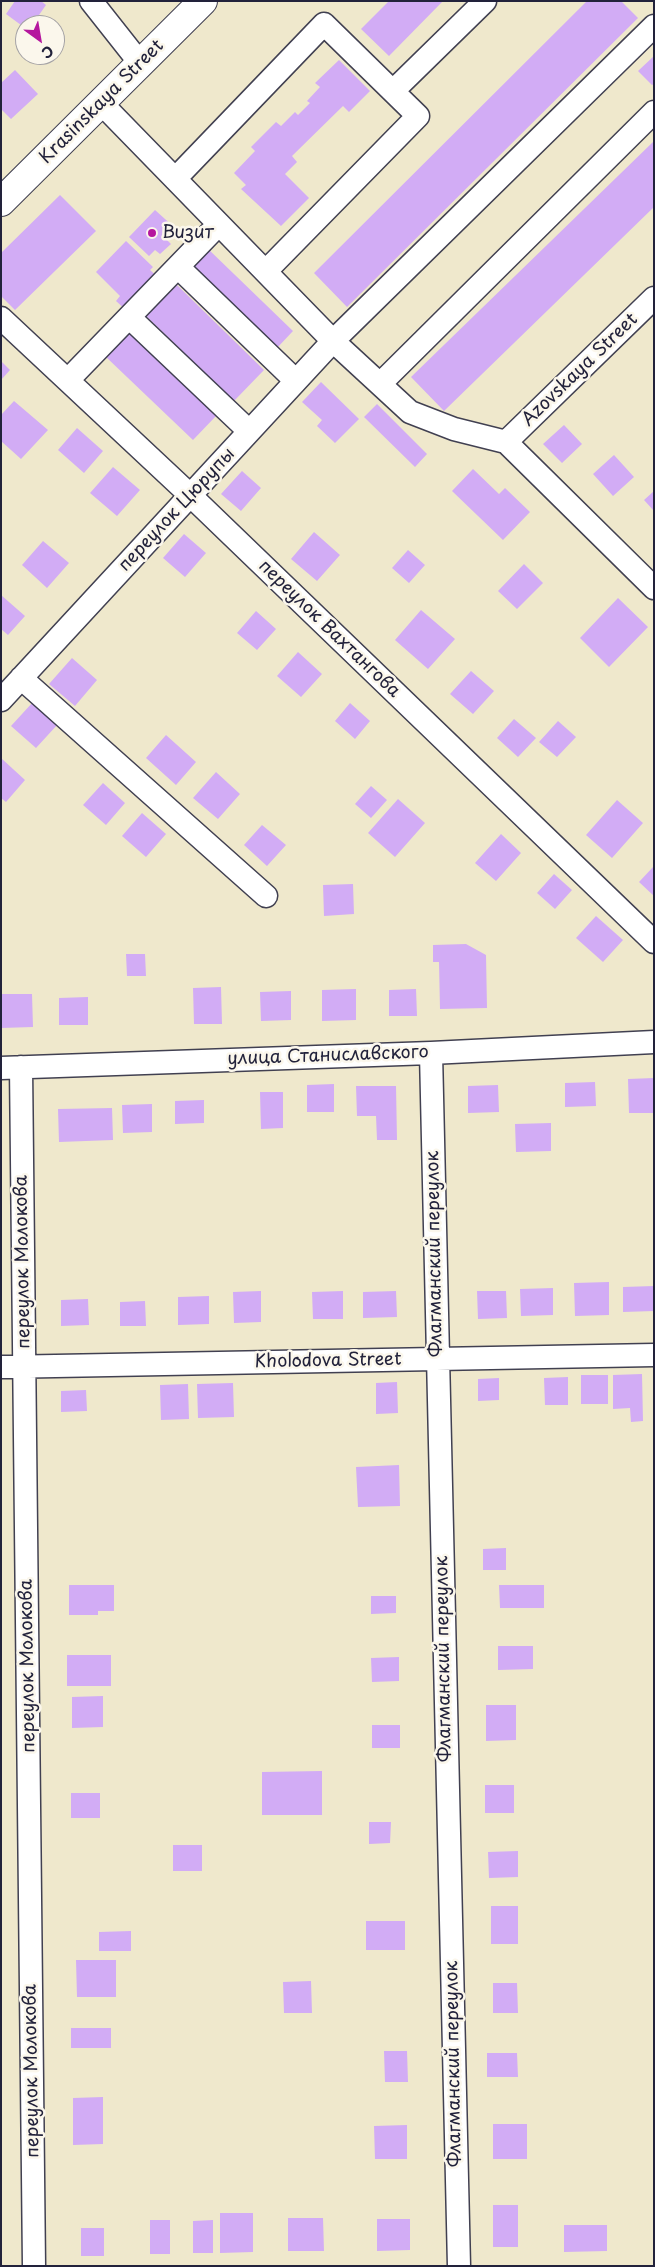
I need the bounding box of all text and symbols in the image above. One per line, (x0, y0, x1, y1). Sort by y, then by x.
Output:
north arrow (15, 15, 65, 65)
street label: Krasinskaya Street (35, 35, 169, 169)
text: С (38, 41, 58, 64)
place label: Визит (162, 222, 214, 244)
marker: Визит (146, 227, 158, 239)
street label: Azovskaya Street (518, 309, 642, 431)
street label: переулок Цюрупы (114, 444, 240, 576)
street label: переулок Вахтангова (254, 556, 404, 702)
street label: улица Станиславского (227, 1042, 429, 1070)
street label: Флагманский переулок (422, 1151, 448, 1357)
street label: переулок Молокова (11, 1175, 35, 1349)
street label: Kholodova Street (254, 1349, 402, 1373)
street label: Флагманский переулок (431, 1556, 457, 1762)
street label: переулок Молокова (16, 1579, 40, 1753)
street label: Флагманский переулок (441, 1961, 467, 2167)
street label: переулок Молокова (20, 1984, 44, 2158)

